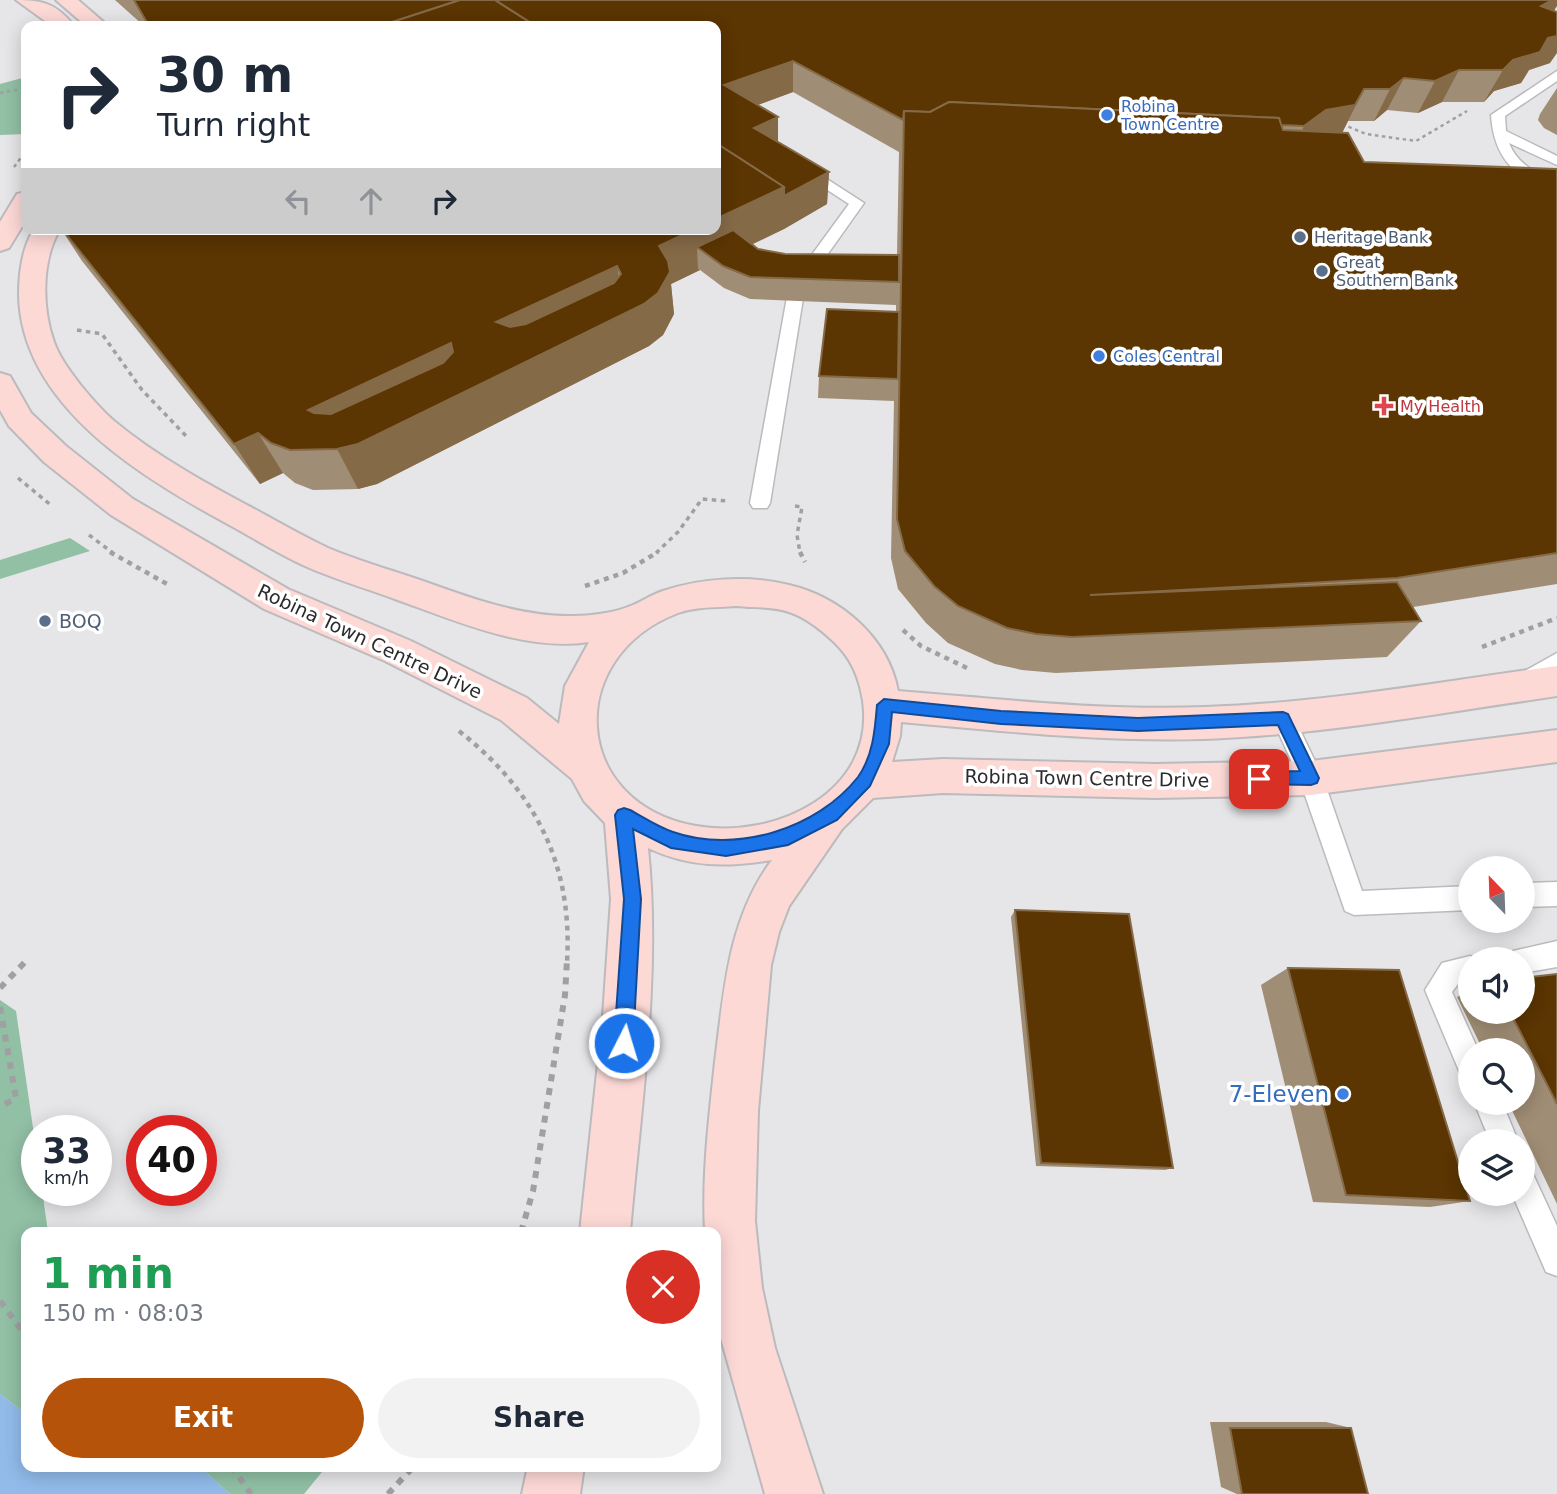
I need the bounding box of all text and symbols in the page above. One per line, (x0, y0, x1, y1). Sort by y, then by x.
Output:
text: 30 m (157, 47, 293, 104)
icon: right (42, 49, 133, 140)
place label: Robina Town Centre (1120, 97, 1220, 134)
text: Turn right (157, 106, 310, 144)
marker: Robina Town Centre (1099, 107, 1115, 123)
icon: left (279, 182, 317, 220)
icon: ahead (352, 182, 390, 220)
icon: right (425, 182, 463, 220)
place label: Heritage Bank (1314, 228, 1429, 247)
marker: Heritage Bank (1292, 229, 1308, 245)
place label: Great Southern Bank (1336, 253, 1455, 290)
marker: Great Southern Bank (1314, 263, 1330, 279)
place label: Coles Central (1113, 347, 1220, 366)
marker: Coles Central (1091, 348, 1107, 364)
marker: My Health (1374, 396, 1394, 416)
place label: My Health (1400, 397, 1481, 416)
street label: Robina Town Centre Drive (254, 579, 486, 703)
place label: BOQ (59, 610, 102, 632)
marker: BOQ (37, 613, 53, 629)
pin (1229, 749, 1289, 809)
icon: arrive (1240, 760, 1278, 798)
street label: Robina Town Centre Drive (964, 765, 1210, 791)
north arrow (1458, 856, 1535, 933)
map controls (1458, 856, 1535, 1206)
button: sound (1458, 947, 1535, 1024)
position arrow (587, 1006, 661, 1080)
button: search (1458, 1038, 1535, 1115)
place label: 7-Eleven (1229, 1081, 1329, 1107)
marker: 7-Eleven (1335, 1086, 1351, 1102)
speed limit sign: 40 (126, 1115, 217, 1206)
button: layers (1458, 1129, 1535, 1206)
text: 33 (42, 1131, 91, 1171)
text: km/h (44, 1167, 89, 1188)
text: 1 min (42, 1249, 174, 1298)
button: close (626, 1250, 700, 1324)
text: 150 m · 08:03 (42, 1300, 204, 1326)
button: Exit (42, 1378, 364, 1458)
button: Share (378, 1378, 700, 1458)

